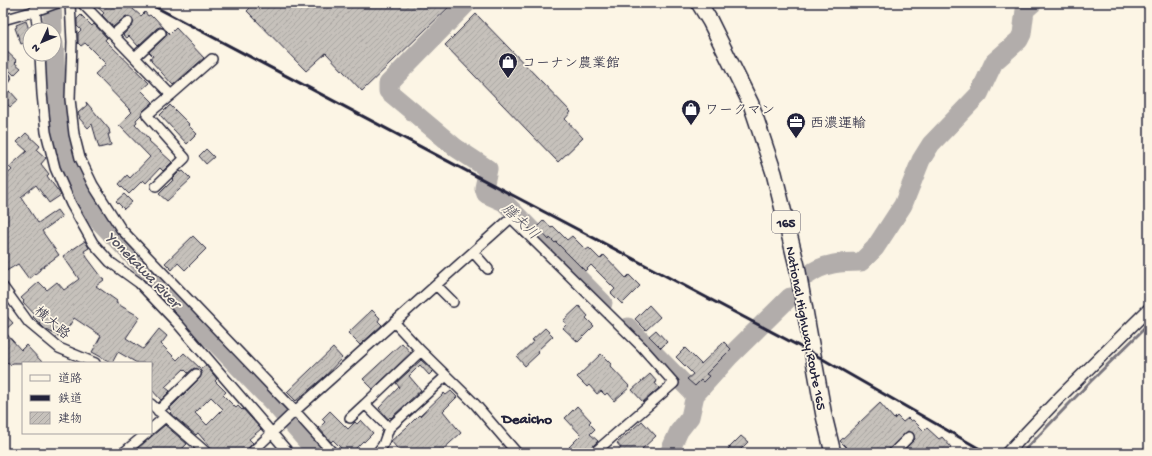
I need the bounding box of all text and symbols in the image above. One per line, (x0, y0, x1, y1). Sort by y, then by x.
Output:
north arrow (22, 22, 62, 62)
text: N (29, 41, 43, 54)
shop icon: コーナン農業館 (497, 51, 519, 79)
place label: コーナン農業館 (522, 56, 620, 73)
shop icon: ワークマン (680, 98, 702, 126)
place label: ワークマン (705, 103, 775, 120)
office icon: 西濃運輸 (785, 111, 807, 139)
place label: 西濃運輸 (810, 115, 866, 133)
water label: 膳夫川 (497, 201, 542, 244)
road number: 165 (772, 211, 800, 233)
water label: Yonekawa River (102, 229, 185, 314)
street label: National Highway Route 165 (780, 245, 829, 412)
street label: 横大路 (30, 304, 73, 344)
legend (22, 362, 152, 434)
text: 道路 (58, 372, 82, 387)
text: 鉄道 (58, 392, 82, 407)
district label: Deaicho (500, 411, 552, 429)
text: 建物 (58, 412, 82, 427)

